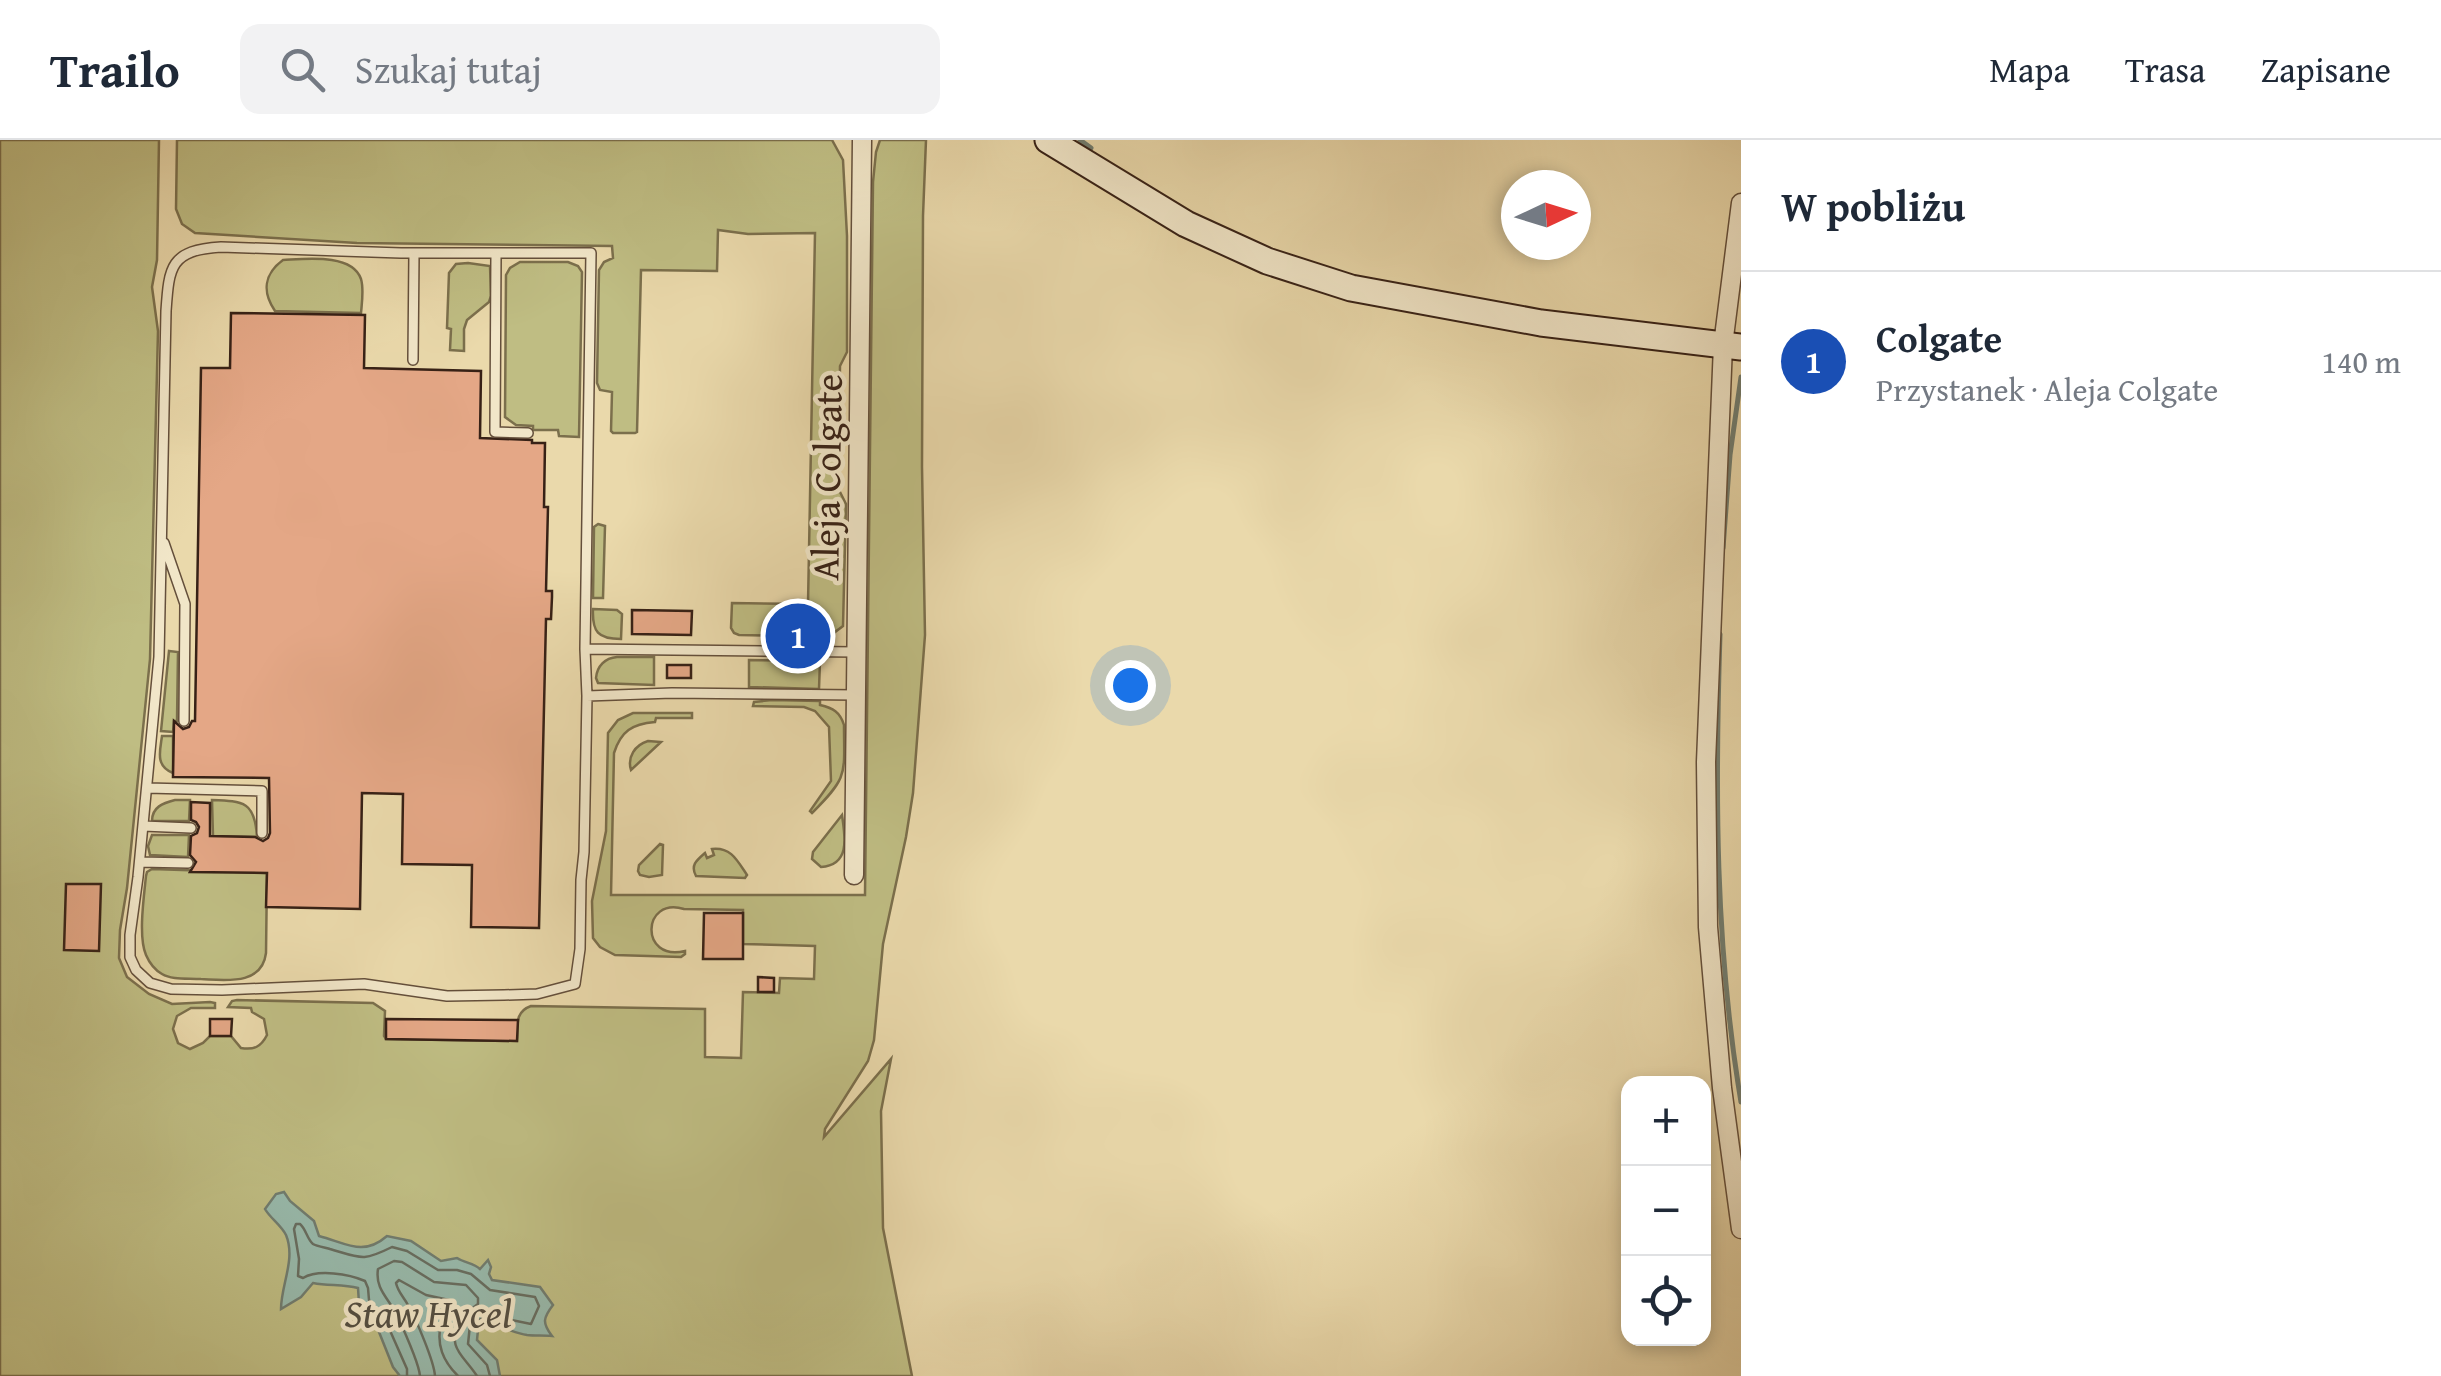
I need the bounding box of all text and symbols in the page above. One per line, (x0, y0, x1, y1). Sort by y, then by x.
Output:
search box (240, 24, 940, 114)
text: Trailo (50, 34, 180, 105)
text: Szukaj tutaj (355, 41, 542, 97)
icon: search (275, 42, 330, 97)
text: Mapa (1989, 44, 2070, 95)
text: Trasa (2125, 44, 2206, 95)
text: Zapisane (2261, 44, 2391, 95)
north arrow (1501, 170, 1591, 260)
text: W pobliżu (1781, 175, 1965, 236)
text: Colgate (1876, 310, 2002, 366)
text: 1 (1805, 338, 1822, 385)
text: 140 m (2322, 338, 2401, 385)
text: Przystanek · Aleja Colgate (1876, 366, 2218, 413)
street label: Aleja Colgate (796, 373, 856, 581)
pin: 1 (766, 598, 830, 674)
your location (1105, 660, 1156, 711)
map controls (1621, 1076, 1711, 1346)
button: + (1621, 1076, 1711, 1166)
button: − (1621, 1166, 1711, 1256)
button: locate (1621, 1256, 1711, 1346)
water label: Staw Hycel (344, 1283, 512, 1342)

